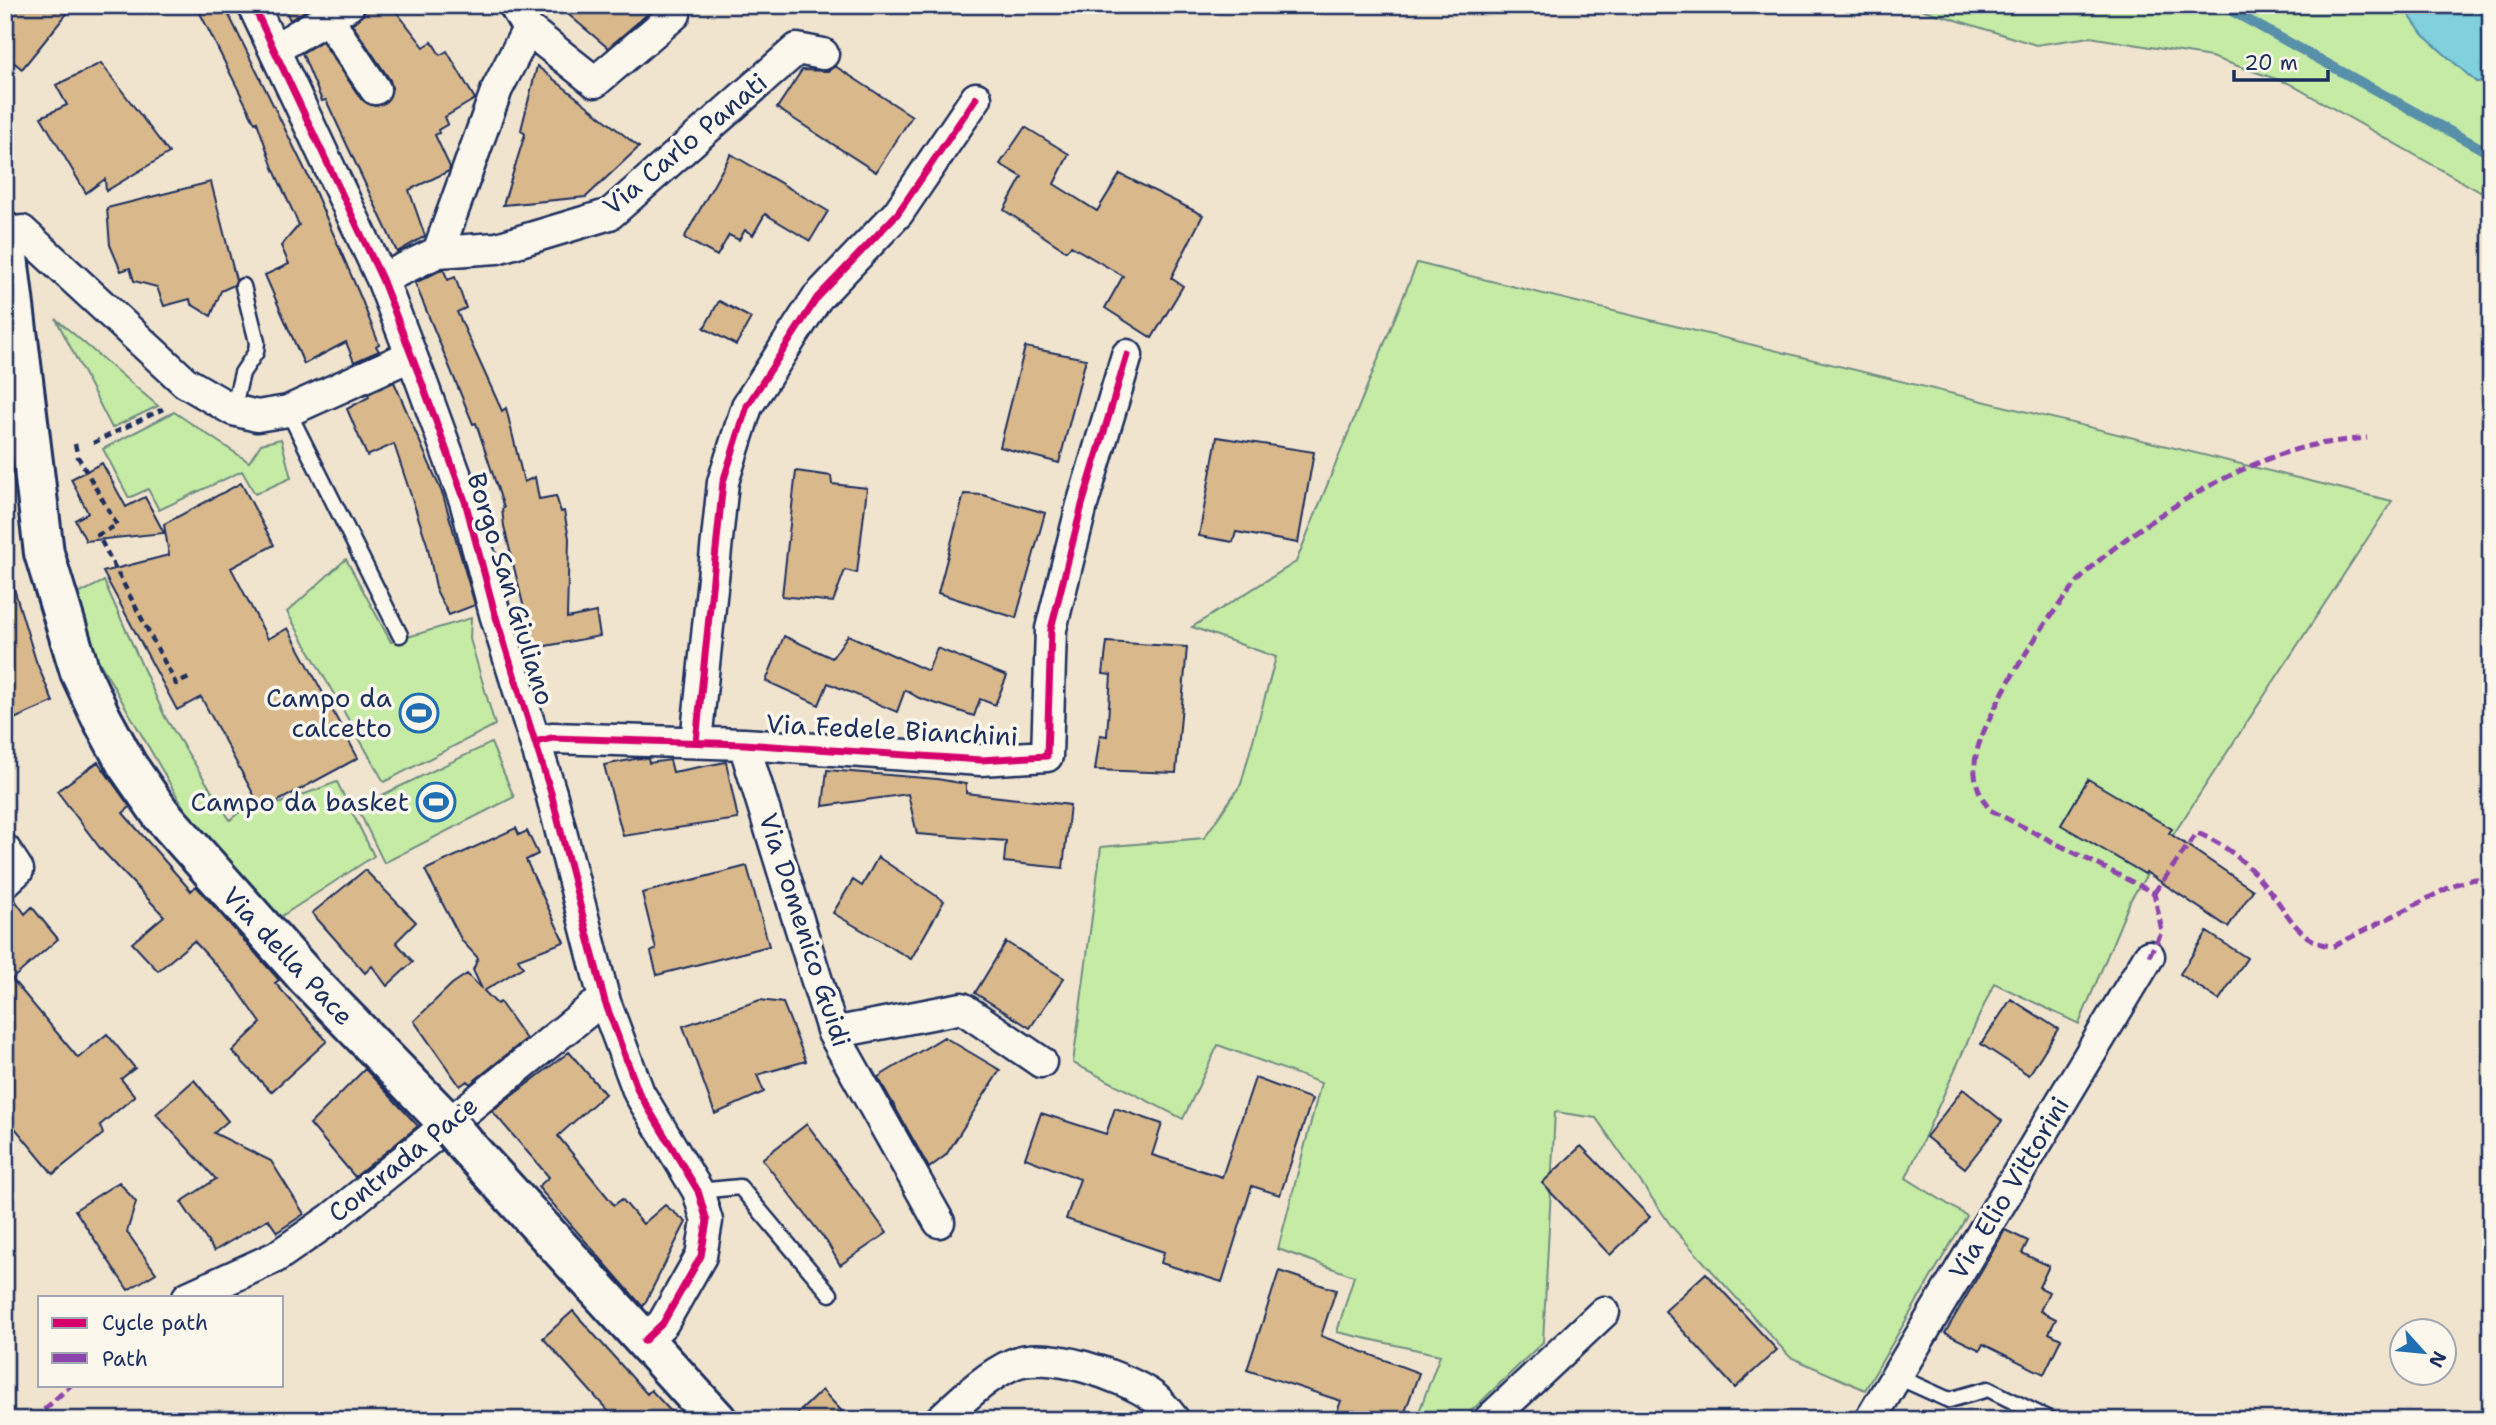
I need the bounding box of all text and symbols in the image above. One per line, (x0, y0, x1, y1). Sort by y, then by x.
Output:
scale bar (2234, 38, 2328, 82)
text: 20 m (2244, 49, 2298, 77)
street label: Via Carlo Panati (595, 65, 774, 223)
street label: Borgo San Giuliano (459, 468, 564, 709)
place label: Campo da calcetto (266, 680, 392, 745)
sports icon: Campo da calcetto (398, 692, 440, 734)
street label: Via Fedele Bianchini (765, 705, 1019, 754)
sports icon: Campo da basket (415, 781, 457, 823)
place label: Campo da basket (191, 784, 409, 819)
street label: Via Domenico Guidi (751, 808, 860, 1051)
street label: Via della Pace (215, 879, 362, 1033)
street label: Contrada Pace (321, 1087, 485, 1230)
street label: Via Elio Vittorini (1940, 1090, 2077, 1286)
legend (38, 1296, 284, 1386)
text: Cycle path (102, 1309, 208, 1337)
north arrow (2388, 1316, 2458, 1386)
text: Path (102, 1345, 148, 1373)
text: N (2423, 1347, 2452, 1372)

